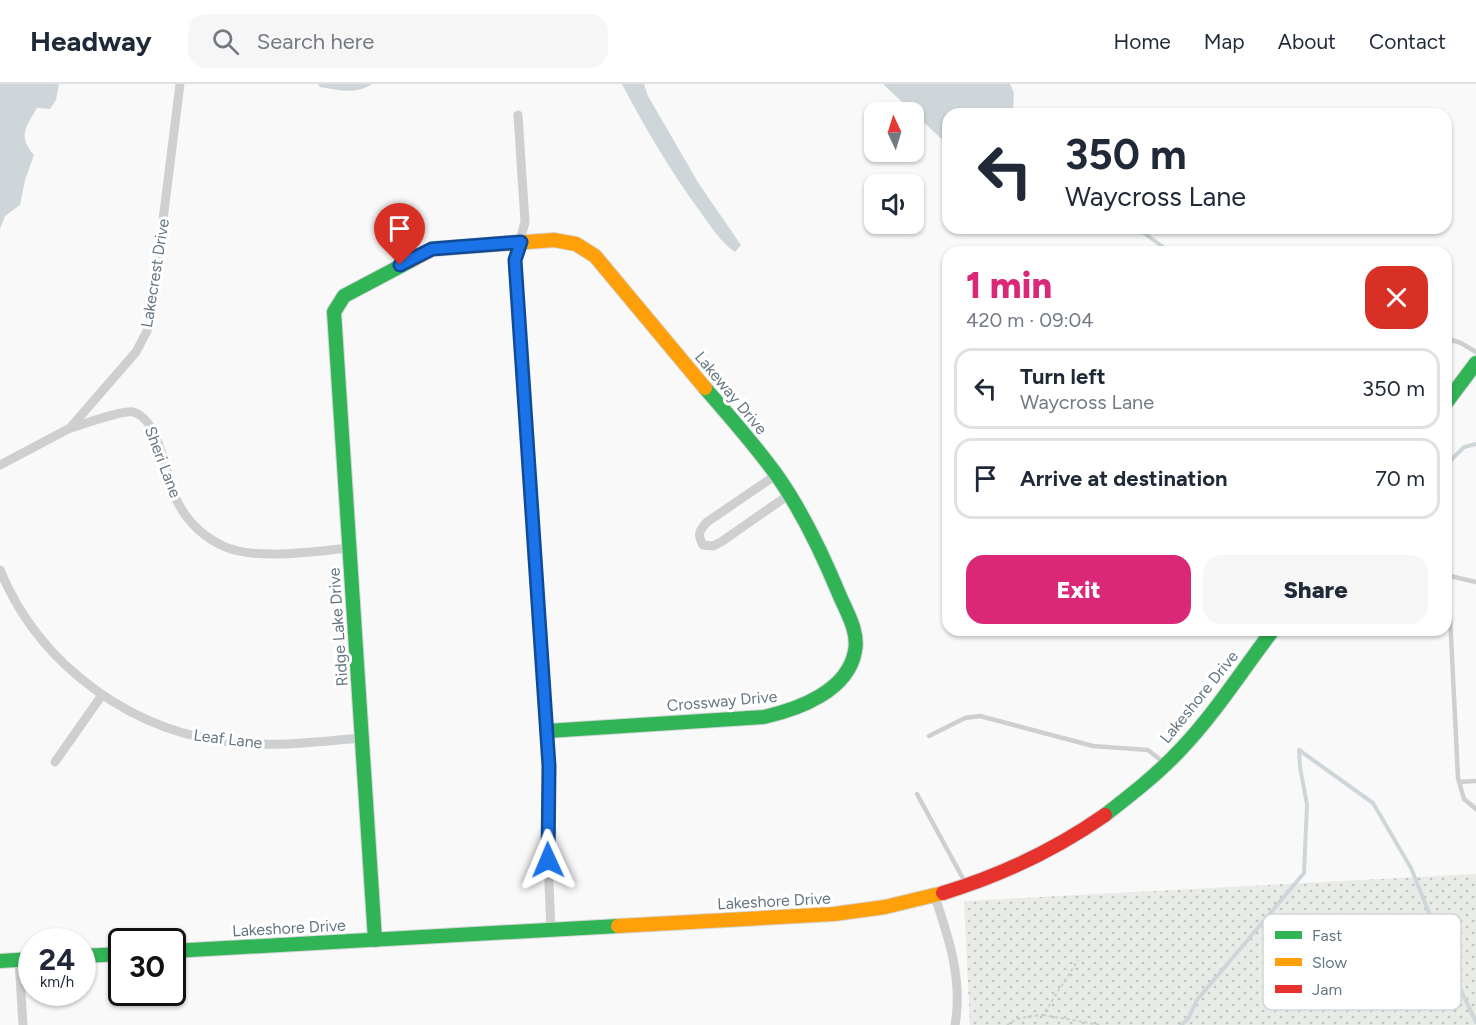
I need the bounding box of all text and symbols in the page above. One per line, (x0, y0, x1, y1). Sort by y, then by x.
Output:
search box (188, 14, 608, 68)
text: Headway (30, 24, 152, 58)
icon: search (209, 25, 242, 58)
text: Search here (257, 28, 374, 55)
text: Home (1114, 29, 1171, 54)
text: Map (1204, 29, 1245, 54)
text: About (1278, 29, 1336, 54)
text: Contact (1369, 29, 1446, 54)
north arrow (864, 102, 924, 162)
map controls (864, 102, 924, 234)
text: 350 m (1065, 129, 1187, 180)
icon: left (966, 132, 1044, 210)
button: sound (864, 174, 924, 234)
text: Waycross Lane (1065, 180, 1246, 213)
pin (374, 203, 425, 265)
icon: arrive (383, 212, 416, 245)
street label: Lakecrest Drive (137, 217, 173, 329)
text: 1 min (966, 264, 1052, 307)
button: close (1365, 266, 1428, 329)
text: 420 m · 09:04 (966, 308, 1094, 332)
street label: Lakeway Drive (691, 348, 771, 439)
text: Turn left (1020, 363, 1106, 390)
icon: left (969, 372, 1002, 405)
text: 350 m (1362, 375, 1425, 402)
text: Waycross Lane (1020, 390, 1154, 414)
street label: Sheri Lane (141, 424, 185, 501)
icon: arrive (969, 462, 1002, 495)
text: Arrive at destination (1020, 465, 1228, 492)
text: 70 m (1375, 465, 1425, 492)
button: Exit (966, 555, 1191, 624)
button: Share (1203, 555, 1428, 624)
street label: Ridge Lake Drive (324, 567, 352, 687)
street label: Lakeshore Drive (1156, 647, 1242, 747)
street label: Crossway Drive (666, 687, 778, 715)
street label: Leaf Lane (192, 725, 264, 753)
position arrow (516, 828, 580, 892)
street label: Lakeshore Drive (717, 889, 831, 913)
legend (1263, 914, 1461, 1010)
street label: Lakeshore Drive (232, 916, 346, 940)
text: Fast (1312, 926, 1342, 945)
speed limit sign: 30 (108, 928, 186, 1006)
text: 24 (39, 941, 75, 978)
text: Slow (1312, 953, 1347, 972)
text: km/h (40, 973, 74, 991)
text: Jam (1312, 980, 1342, 999)

